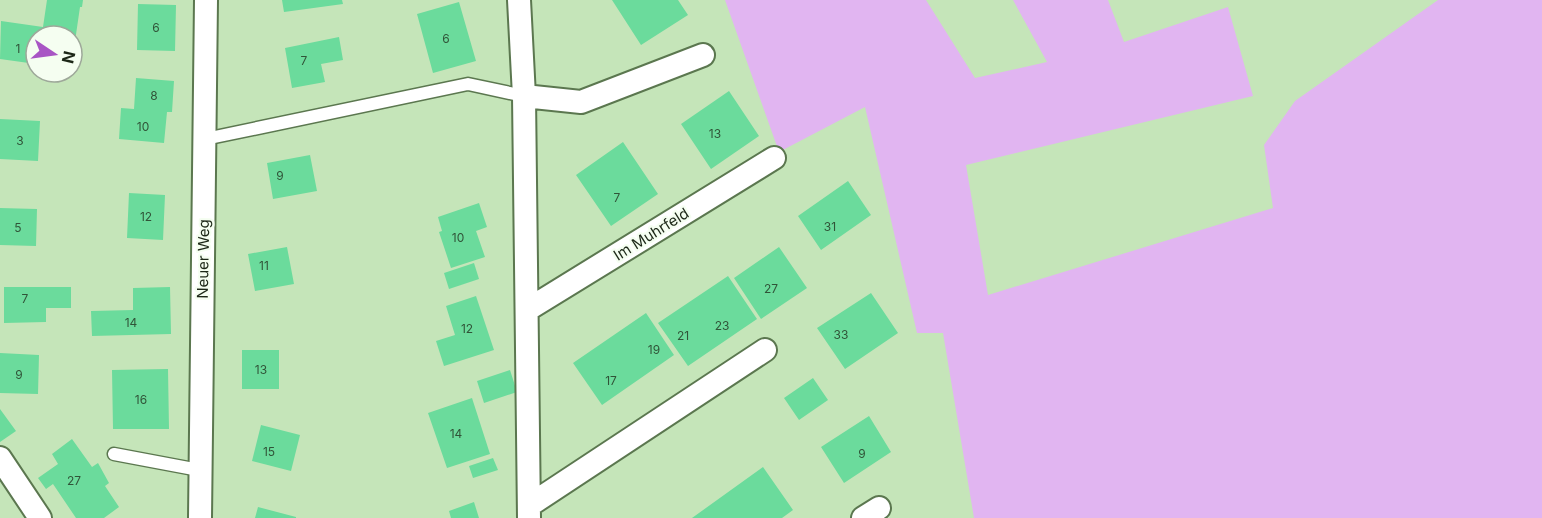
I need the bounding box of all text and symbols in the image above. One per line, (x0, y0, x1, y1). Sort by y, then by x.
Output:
house number: 6 (152, 20, 160, 35)
north arrow (24, 24, 84, 84)
house number: 6 (442, 31, 450, 46)
house number: 1 (16, 41, 20, 56)
text: N (57, 49, 80, 66)
house number: 7 (301, 53, 308, 68)
house number: 8 (150, 88, 158, 103)
house number: 10 (137, 119, 149, 134)
house number: 13 (709, 126, 721, 141)
house number: 3 (16, 133, 24, 148)
house number: 9 (276, 168, 284, 183)
house number: 7 (614, 190, 621, 205)
street label: Im Muhrfeld (610, 203, 692, 265)
house number: 12 (140, 209, 152, 224)
street label: Neuer Weg (193, 219, 213, 299)
house number: 31 (824, 219, 836, 234)
house number: 5 (14, 220, 22, 235)
house number: 10 (452, 230, 464, 245)
house number: 11 (259, 258, 269, 273)
house number: 27 (764, 281, 778, 296)
house number: 7 (22, 291, 29, 306)
house number: 14 (125, 315, 138, 330)
house number: 23 (715, 318, 729, 333)
house number: 12 (461, 321, 473, 336)
house number: 33 (834, 327, 848, 342)
house number: 21 (677, 328, 689, 343)
house number: 19 (648, 342, 660, 357)
house number: 13 (255, 362, 267, 377)
house number: 9 (15, 367, 23, 382)
house number: 17 (605, 373, 617, 388)
house number: 16 (135, 392, 147, 407)
house number: 14 (450, 426, 463, 441)
house number: 15 (263, 444, 275, 459)
house number: 9 (858, 446, 866, 461)
house number: 27 (67, 473, 81, 488)

